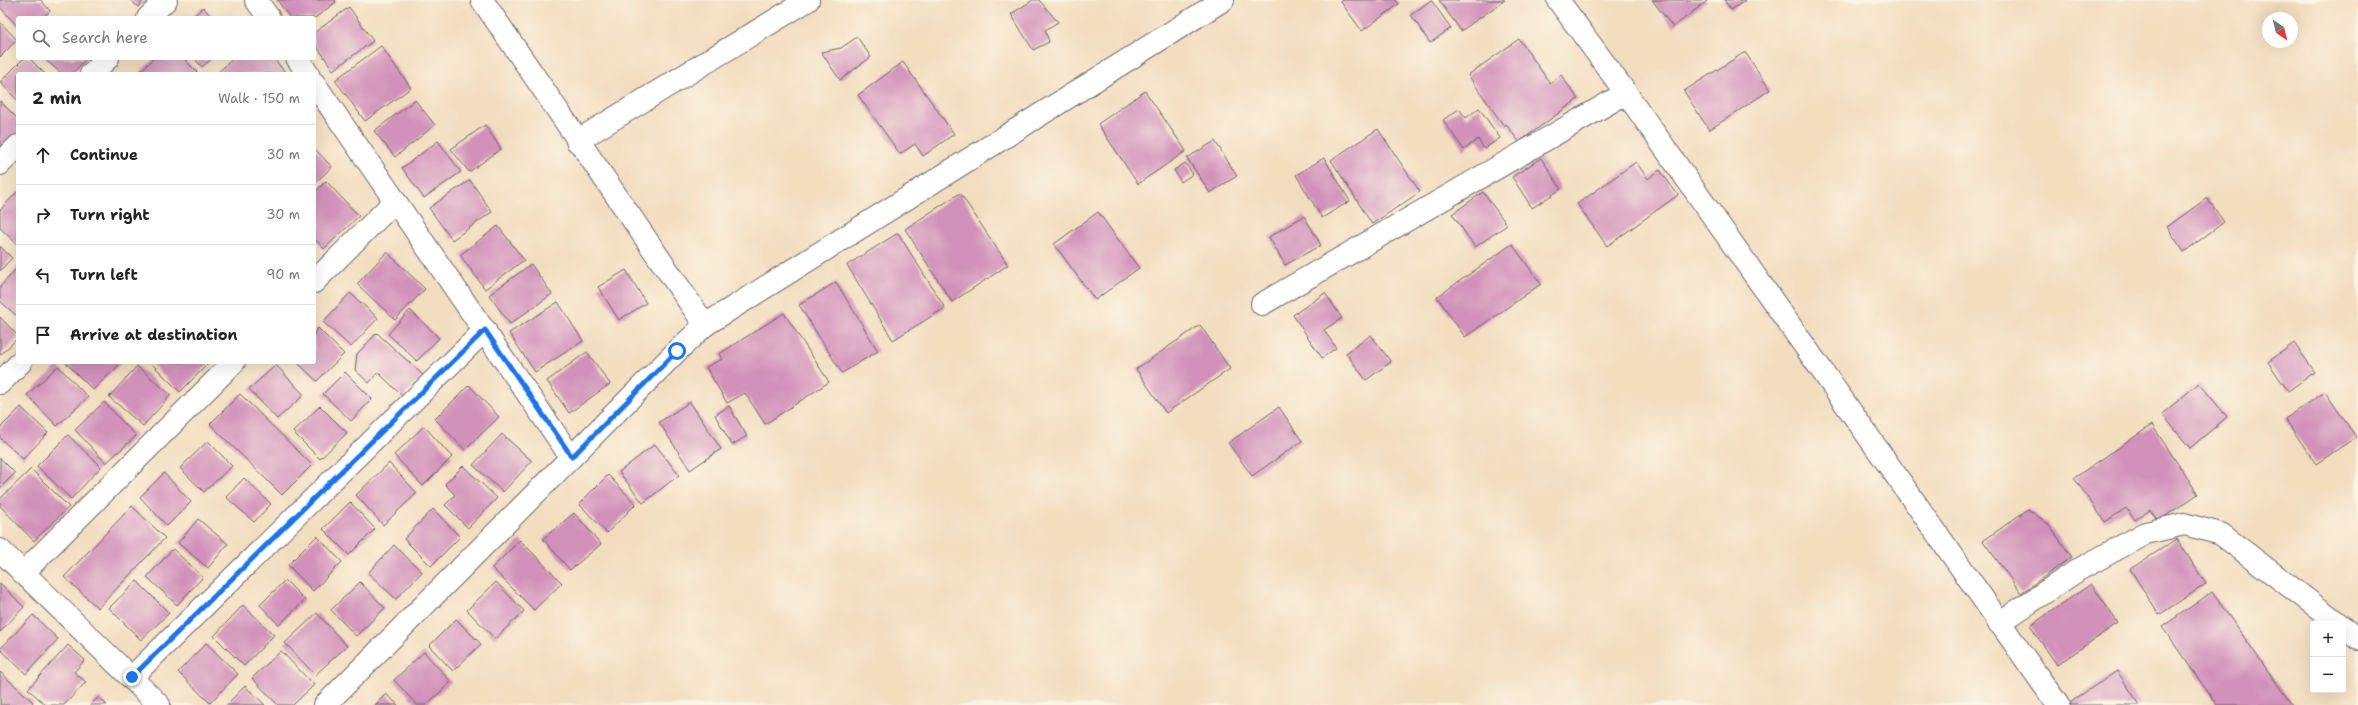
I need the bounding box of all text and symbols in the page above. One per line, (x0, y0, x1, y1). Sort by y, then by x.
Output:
north arrow (2262, 12, 2298, 48)
search box (16, 16, 316, 60)
icon: search (30, 27, 52, 49)
text: Search here (62, 28, 148, 48)
text: 2 min (32, 87, 82, 109)
text: Walk · 150 m (218, 90, 300, 107)
icon: ahead (32, 144, 54, 166)
text: Continue (70, 145, 138, 165)
text: 30 m (266, 146, 300, 163)
icon: right (32, 204, 54, 226)
text: Turn right (70, 205, 150, 225)
text: 30 m (266, 206, 300, 223)
icon: left (32, 264, 54, 286)
text: Turn left (70, 265, 138, 285)
text: 90 m (266, 266, 300, 283)
icon: arrive (32, 324, 54, 346)
text: Arrive at destination (70, 325, 238, 345)
route start (668, 342, 686, 360)
map controls (2310, 621, 2346, 693)
button: + (2310, 621, 2346, 657)
button: − (2310, 657, 2346, 693)
route end (123, 668, 141, 686)

